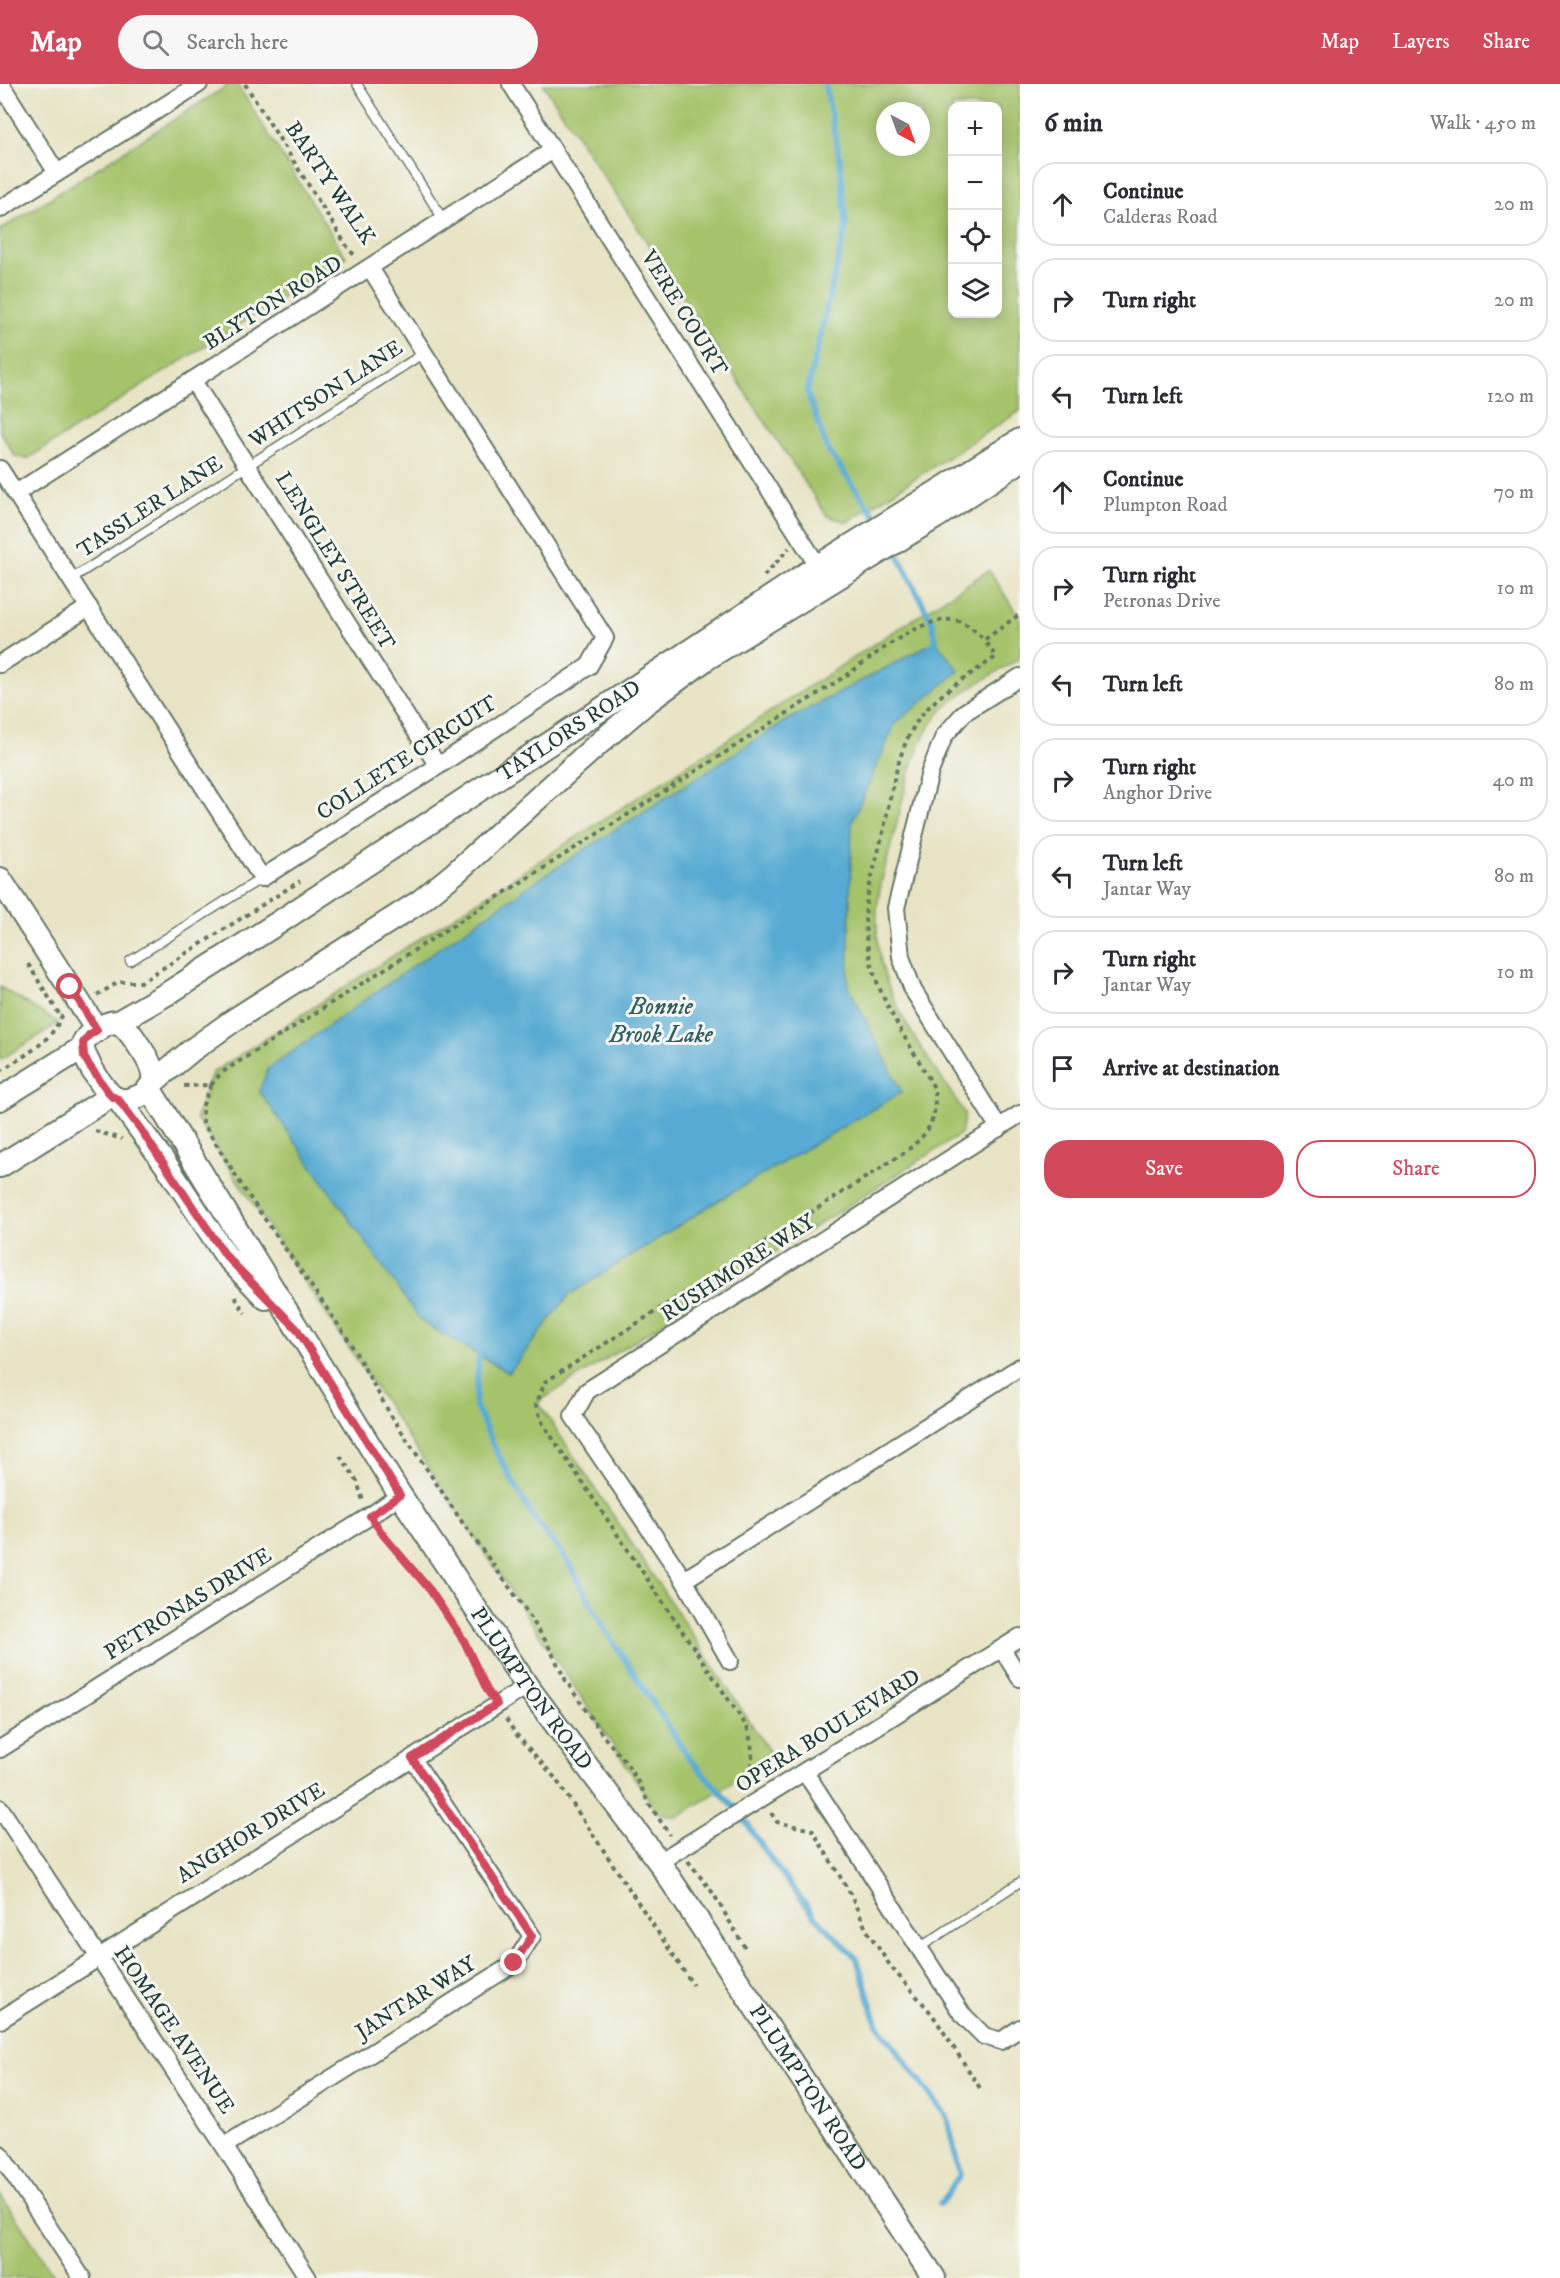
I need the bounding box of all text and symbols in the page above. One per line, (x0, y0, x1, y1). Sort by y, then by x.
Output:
search box (118, 15, 538, 69)
text: Map (30, 25, 82, 60)
icon: search (139, 26, 172, 59)
text: Search here (187, 29, 288, 56)
text: Map (1320, 29, 1359, 55)
text: Layers (1392, 29, 1450, 55)
text: Share (1483, 29, 1530, 55)
north arrow (876, 102, 930, 156)
map controls (948, 102, 1002, 318)
button: + (948, 102, 1002, 156)
text: 6 min (1044, 107, 1103, 140)
text: Walk · 450 m (1430, 111, 1536, 136)
street label: BARTY WALK (279, 116, 381, 250)
button: − (948, 156, 1002, 210)
text: Continue (1103, 178, 1184, 205)
icon: ahead (1046, 188, 1079, 221)
text: 20 m (1494, 192, 1534, 217)
text: Calderas Road (1103, 205, 1217, 230)
button: locate (948, 210, 1002, 264)
street label: VERE COURT (634, 244, 733, 381)
street label: BLYTON ROAD (199, 250, 347, 356)
button: layers (948, 264, 1002, 318)
icon: right (1046, 284, 1079, 317)
text: Turn right (1103, 287, 1196, 314)
text: 20 m (1494, 288, 1534, 313)
street label: WHITSON LANE (243, 334, 408, 454)
icon: left (1046, 380, 1079, 413)
text: Turn left (1103, 383, 1183, 410)
text: 120 m (1487, 384, 1534, 409)
street label: TASSLER LANE (72, 450, 228, 564)
text: Continue (1103, 466, 1184, 493)
street label: LENGLEY STREET (269, 467, 401, 655)
icon: ahead (1046, 476, 1079, 509)
text: 70 m (1493, 480, 1534, 505)
text: Plumpton Road (1103, 493, 1227, 518)
text: Turn right (1103, 562, 1196, 589)
icon: right (1046, 572, 1079, 605)
text: 10 m (1497, 576, 1534, 601)
text: Petronas Drive (1103, 589, 1221, 614)
icon: left (1046, 668, 1079, 701)
text: Turn left (1103, 671, 1183, 698)
text: 80 m (1494, 672, 1534, 697)
street label: TAYLORS ROAD (492, 674, 646, 788)
street label: COLLETE CIRCUIT (312, 689, 503, 826)
text: Turn right (1103, 754, 1196, 781)
icon: right (1046, 764, 1079, 797)
text: 40 m (1492, 768, 1534, 793)
text: Anghor Drive (1103, 781, 1212, 806)
text: Turn left (1103, 850, 1183, 877)
icon: left (1046, 860, 1079, 893)
text: 80 m (1494, 864, 1534, 889)
text: Jantar Way (1103, 877, 1191, 902)
text: Turn right (1103, 946, 1196, 973)
icon: right (1046, 956, 1079, 989)
text: 10 m (1497, 960, 1534, 985)
route start (56, 973, 82, 999)
text: Jantar Way (1103, 973, 1191, 998)
water label: Bonnie Brook Lake (608, 992, 714, 1050)
icon: arrive (1046, 1052, 1079, 1085)
text: Arrive at destination (1103, 1055, 1280, 1082)
button: Save (1044, 1140, 1284, 1198)
button: Share (1296, 1140, 1536, 1198)
street label: RUSHMORE WAY (656, 1207, 821, 1328)
street label: PETRONAS DRIVE (99, 1542, 277, 1666)
street label: PLUMPTON ROAD (465, 1602, 599, 1775)
street label: OPERA BOULEVARD (731, 1663, 925, 1799)
street label: ANGHOR DRIVE (172, 1777, 330, 1889)
street label: HOMAGE AVENUE (108, 1941, 240, 2119)
route end (500, 1949, 526, 1975)
street label: JANTAR WAY (349, 1950, 482, 2047)
street label: PLUMPTON ROAD (743, 1999, 873, 2176)

